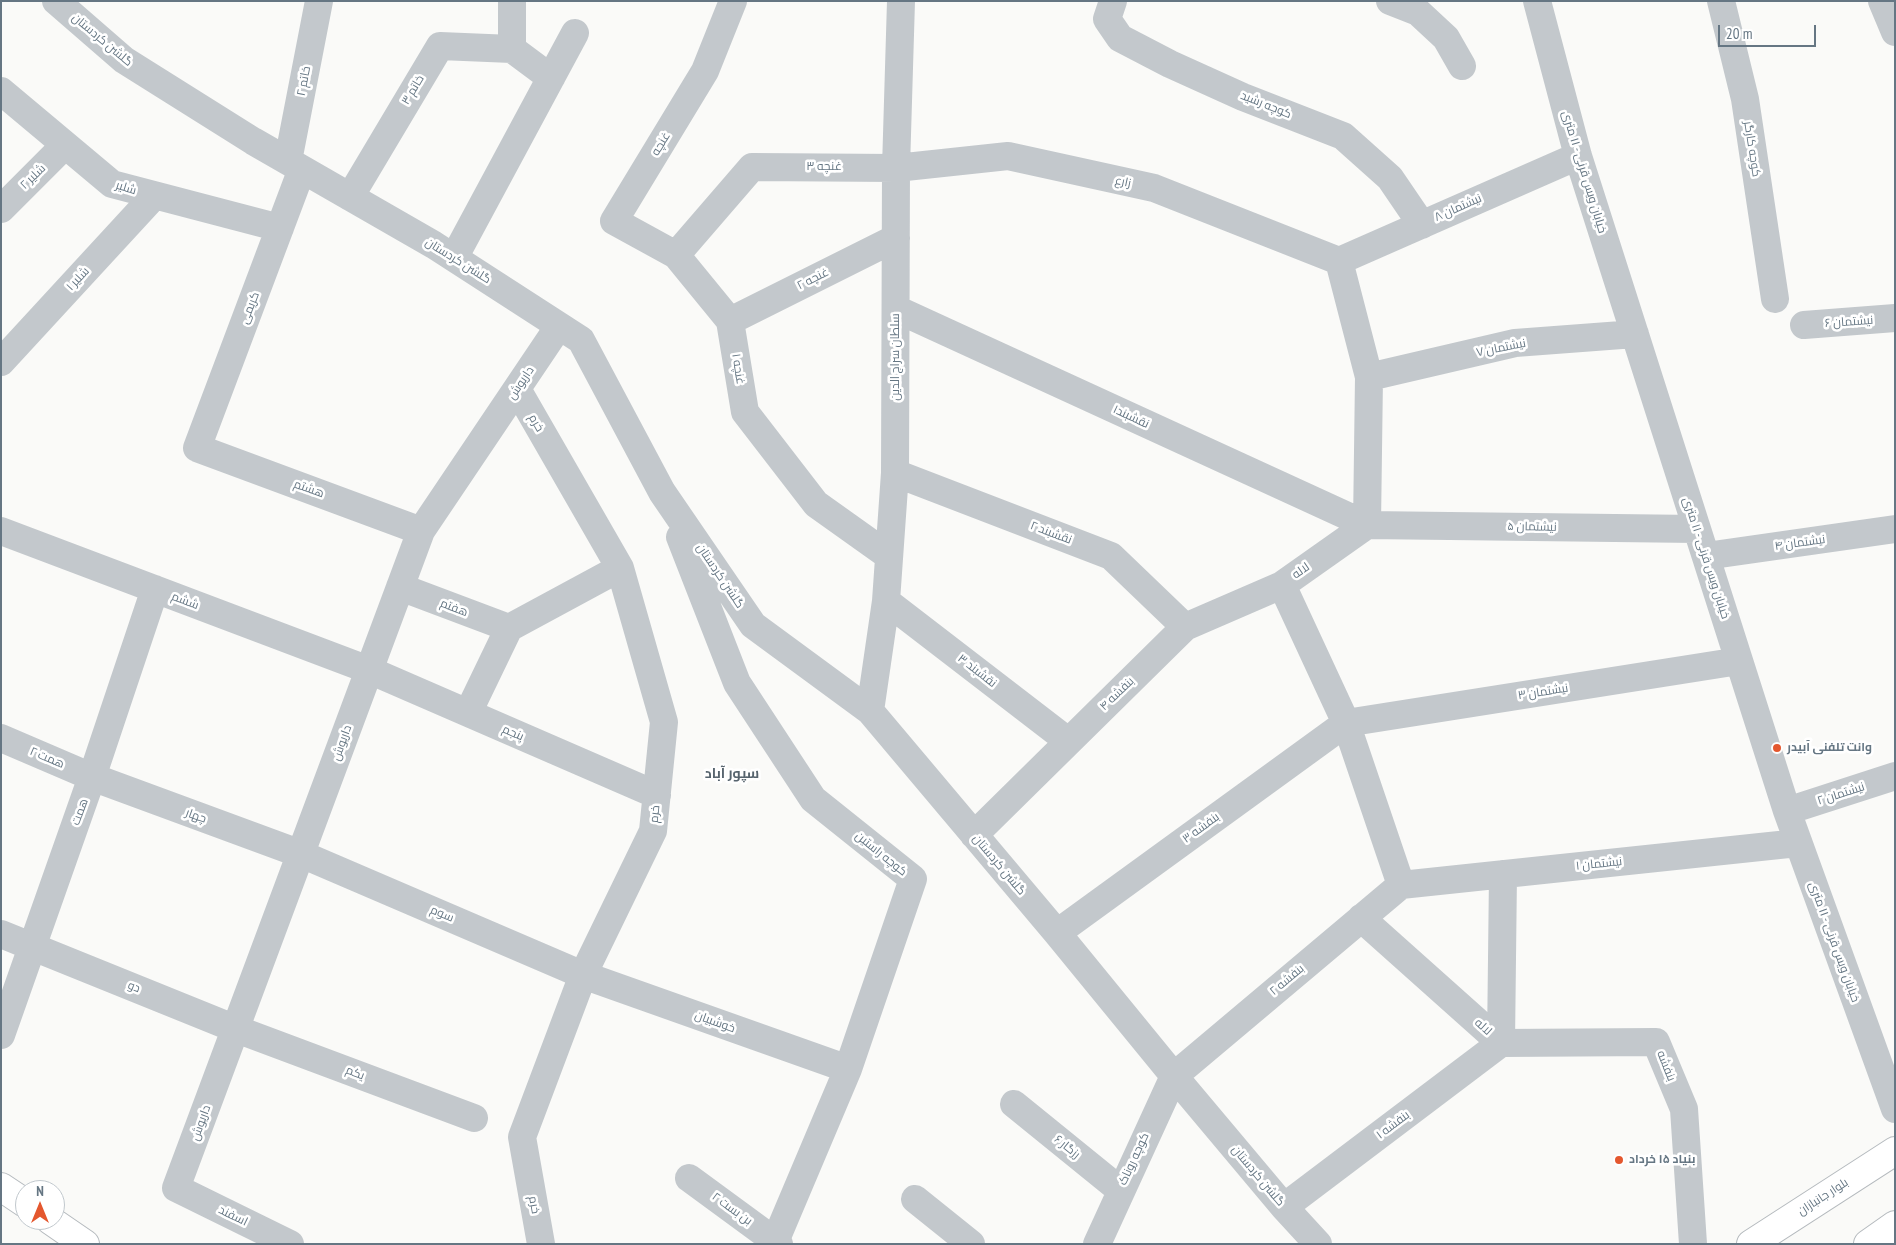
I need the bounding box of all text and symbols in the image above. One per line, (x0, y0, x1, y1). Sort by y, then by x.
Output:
street label: گلشن کردستان (69, 10, 135, 70)
scale bar (1721, 15, 1818, 47)
text: 20 m (1726, 24, 1752, 43)
street label: خاتم ۲ (294, 65, 314, 97)
street label: خاتم ۳ (399, 73, 427, 107)
street label: کوچه رشید (1238, 88, 1294, 122)
street label: خیابان ویس قرنی - ۱۱ متری (1559, 109, 1609, 235)
street label: کوچه کارگر (1740, 120, 1764, 178)
street label: غنچه (648, 130, 674, 158)
street label: غنچه ۳ (806, 160, 842, 174)
street label: شلیر ۲ (17, 162, 49, 192)
street label: زارع (1114, 173, 1132, 191)
street label: شلیر (114, 178, 138, 198)
street label: نیشتمان ۸ (1432, 191, 1484, 225)
street label: گلشن کردستان (423, 235, 493, 287)
street label: شلیر ۱ (64, 264, 92, 294)
street label: غنچه ۲ (795, 265, 831, 293)
street label: کریمی (237, 290, 263, 326)
street label: سلطان سراج الدین (889, 313, 903, 401)
street label: نیشتمان ۶ (1824, 313, 1874, 331)
street label: نیشتمان ۷ (1475, 336, 1527, 360)
street label: غنچه ۱ (728, 353, 748, 385)
street label: داریوش (505, 364, 537, 402)
street label: نقشبند۱ (1111, 402, 1151, 432)
street label: خرم (525, 412, 547, 434)
street label: هشتم (292, 477, 326, 501)
street label: خیابان ویس قرنی - ۱۱ متری (1680, 495, 1732, 621)
street label: نقشبند ۲ (1028, 518, 1074, 548)
street label: نیشتمان ۵ (1507, 519, 1557, 535)
street label: نیشتمان ۴ (1774, 532, 1826, 554)
street label: گلشن کردستان (693, 541, 747, 611)
street label: لاله (1290, 560, 1312, 582)
street label: ششم (169, 589, 201, 613)
street label: هفتم (438, 596, 470, 620)
street label: نقشبند ۳ (955, 651, 999, 691)
street label: بنفشه ۴ (1097, 674, 1137, 714)
street label: نیشتمان ۳ (1517, 681, 1569, 703)
street label: پنجم (500, 722, 526, 744)
street label: داریوش (329, 723, 355, 763)
place label: وانت تلفنی آبیدر (1787, 741, 1872, 755)
marker: وانت تلفنی آبیدر (1771, 742, 1783, 754)
street label: همت ۲ (27, 744, 67, 772)
district label: سپور آباد (705, 766, 759, 782)
street label: ۲ نیشتمان (1815, 780, 1867, 808)
street label: همت (69, 797, 91, 827)
street label: خرم (647, 804, 663, 824)
street label: چهار (184, 806, 208, 826)
street label: بنفشه ۳ (1180, 810, 1222, 846)
street label: کوچه راستین (852, 829, 910, 879)
street label: گلشن کردستان (969, 832, 1029, 898)
street label: نیشتمان ۱ (1575, 854, 1623, 874)
street label: خیابان ویس قرنی - ۱۱ متری (1806, 880, 1862, 1004)
street label: سوم (428, 903, 456, 925)
street label: بنفشه ۲ (1267, 961, 1307, 999)
street label: دو (126, 978, 142, 996)
street label: خوشبیان (693, 1008, 737, 1036)
street label: لاله (1472, 1016, 1494, 1038)
street label: بنفشه (1653, 1049, 1679, 1083)
street label: یکم (344, 1063, 366, 1083)
street label: داریوش (188, 1103, 214, 1143)
street label: بنفشه ۱ (1374, 1108, 1412, 1142)
street label: کوچه روناک (1116, 1130, 1152, 1188)
street label: رزگار ۶ (1051, 1132, 1083, 1162)
street label: گلشن کردستان (1228, 1143, 1288, 1209)
place label: بنیاد ۱۵ خرداد (1629, 1153, 1695, 1167)
marker: بنیاد ۱۵ خرداد (1613, 1154, 1625, 1166)
street label: بلوار جانبازان (1795, 1175, 1851, 1219)
north arrow (15, 1180, 65, 1230)
text: N (36, 1182, 44, 1200)
street label: بن بست ۲ (709, 1190, 755, 1228)
street label: خرم (525, 1195, 543, 1215)
street label: اسفند (216, 1203, 250, 1229)

